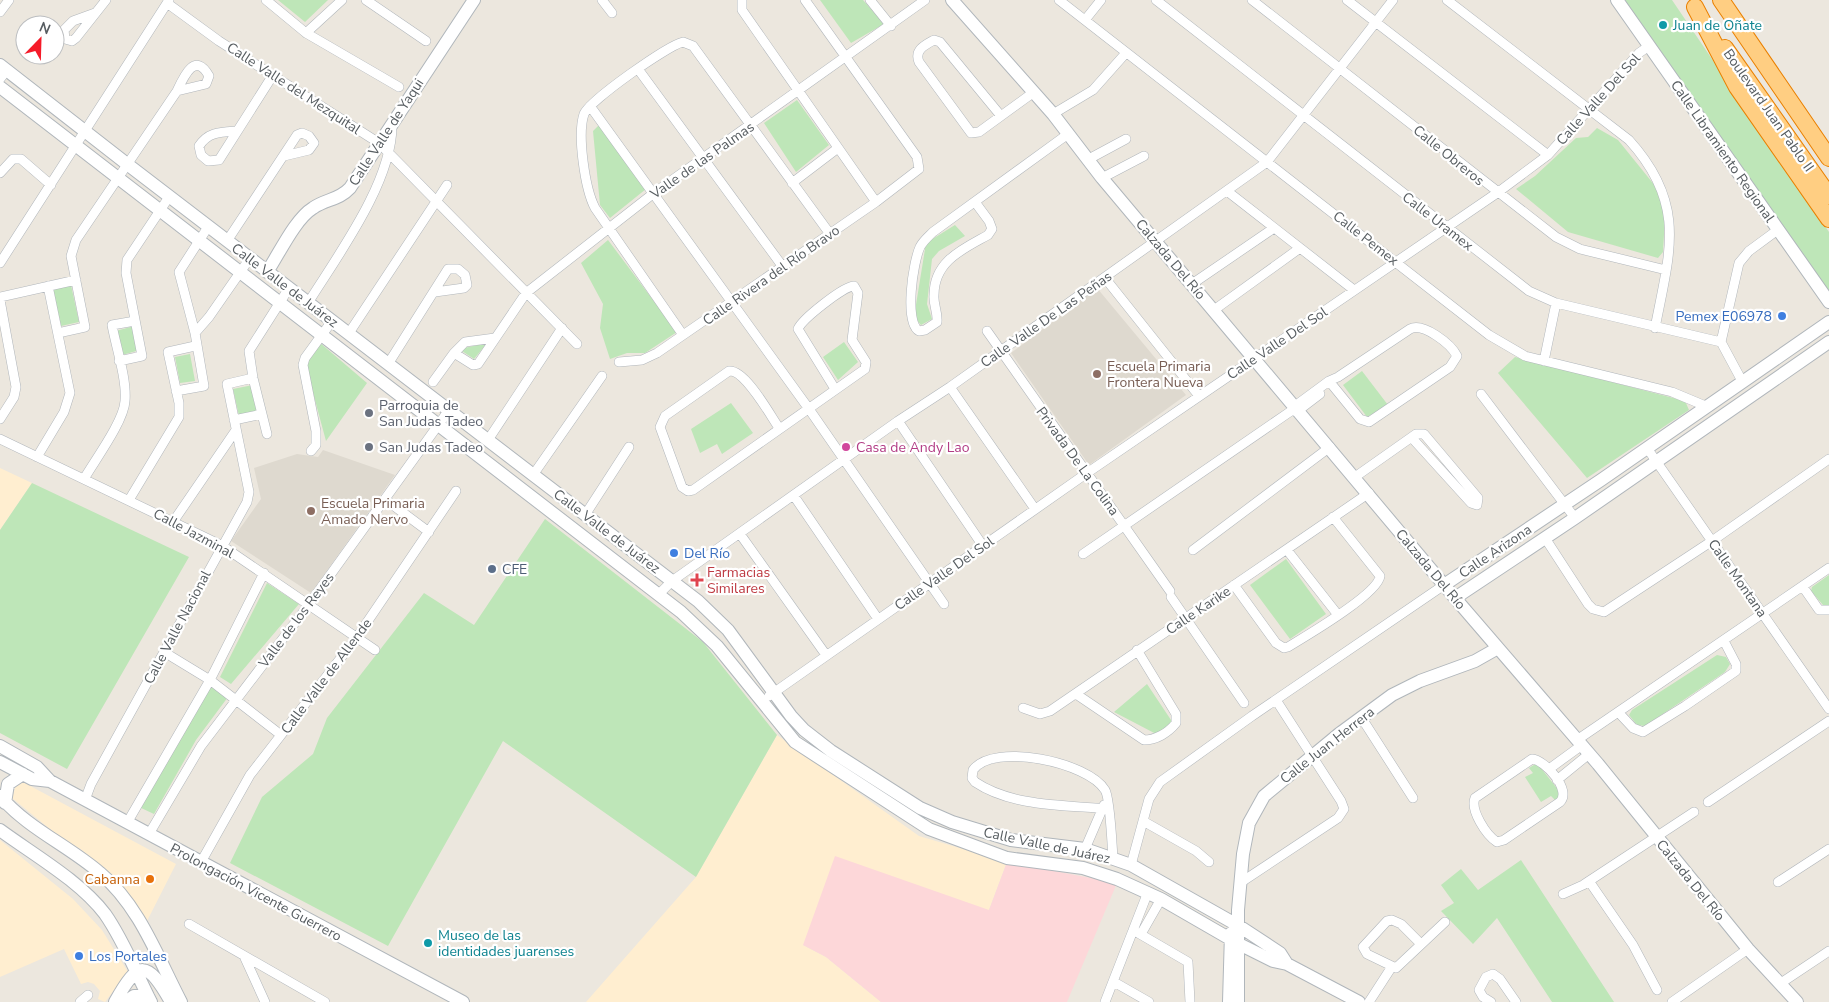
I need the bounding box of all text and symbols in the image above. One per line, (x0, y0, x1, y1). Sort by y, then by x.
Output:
north arrow (15, 15, 65, 65)
place label: Juan de Oñate (1672, 16, 1762, 35)
text: N (36, 18, 53, 39)
marker: Juan de Oñate (1657, 19, 1669, 31)
street label: Calle Valle del Mezquital (223, 38, 365, 139)
street label: Boulevard Juan Pablo II (1719, 45, 1818, 175)
street label: Calle Valle Del Sol (1552, 49, 1645, 149)
street label: Calle Valle de Yaqui (345, 75, 428, 190)
street label: Calle Libramiento Regional (1666, 76, 1779, 227)
street label: Valle de las Palmas (646, 117, 758, 204)
street label: Calle Obreros (1409, 121, 1489, 190)
street label: Calle Uramex (1398, 188, 1478, 255)
street label: Calle Pemex (1329, 207, 1403, 270)
street label: Calzada Del Río (1131, 215, 1210, 304)
street label: Calle Rivera del Río Bravo (699, 221, 844, 330)
street label: Calle Valle de Juárez (227, 239, 342, 332)
street label: Calle Valle De Las Peñas (977, 267, 1116, 372)
street label: Calle Valle Del Sol (1223, 302, 1332, 384)
place label: Pemex E06978 (1676, 307, 1772, 326)
marker: Pemex E06978 (1776, 310, 1788, 322)
place label: Escuela Primaria Frontera Nueva (1107, 357, 1211, 392)
marker: Escuela Primaria Frontera Nueva (1091, 368, 1103, 380)
place label: Parroquia de San Judas Tadeo (379, 396, 483, 431)
street label: Privada De La Colina (1032, 403, 1124, 520)
marker: Parroquia de San Judas Tadeo (363, 407, 375, 419)
place label: San Judas Tadeo (379, 438, 483, 457)
place label: Casa de Andy Lao (856, 438, 970, 457)
marker: San Judas Tadeo (363, 441, 375, 453)
marker: Casa de Andy Lao (840, 441, 852, 453)
street label: Calle Valle de Juárez (549, 485, 664, 578)
place label: Escuela Primaria Amado Nervo (321, 494, 425, 529)
street label: Calle Jazminal (150, 504, 238, 563)
marker: Escuela Primaria Amado Nervo (305, 505, 317, 517)
street label: Calle Arizona (1455, 520, 1535, 583)
street label: Calzada Del Río (1391, 525, 1470, 614)
street label: Calle Valle Del Sol (891, 531, 999, 615)
street label: Calle Montana (1704, 535, 1772, 621)
place label: Del Río (684, 544, 730, 563)
marker: Del Río (668, 547, 680, 559)
place label: CFE (502, 560, 527, 579)
marker: CFE (486, 563, 498, 575)
place label: Farmacias Similares (707, 563, 770, 598)
street label: Calle Valle Nacional (139, 566, 216, 687)
street label: Valle de los Reyes (254, 569, 339, 673)
marker: Farmacias Similares (691, 574, 703, 586)
street label: Calle Karike (1162, 582, 1235, 639)
street label: Calle Valle de Allende (277, 615, 376, 738)
street label: Calle Juan Herrera (1276, 702, 1379, 788)
street label: Calle Valle de Juárez (982, 823, 1113, 868)
street label: Calzada Del Río (1652, 836, 1730, 925)
street label: Prolongación Vicente Guerrero (167, 839, 345, 946)
place label: Cabanna (84, 870, 140, 889)
marker: Cabanna (144, 873, 156, 885)
place label: Museo de las identidades juarenses (438, 926, 575, 961)
marker: Museo de las identidades juarenses (422, 937, 434, 949)
place label: Los Portales (89, 947, 167, 966)
marker: Los Portales (73, 950, 85, 962)

